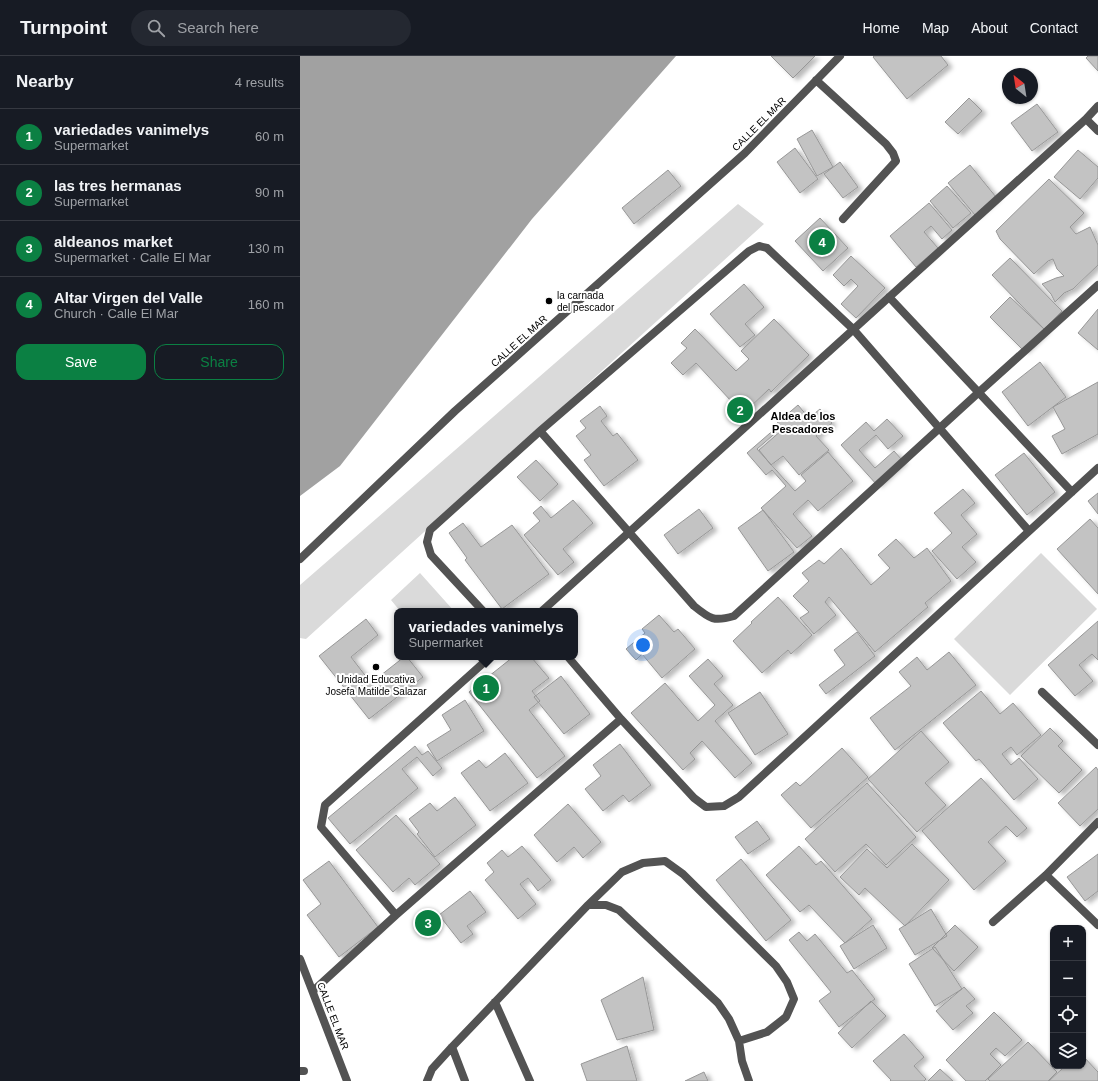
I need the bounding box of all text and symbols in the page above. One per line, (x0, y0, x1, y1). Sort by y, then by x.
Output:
search box (131, 10, 411, 46)
text: Turnpoint (20, 17, 107, 38)
icon: search (145, 17, 167, 39)
text: Search here (177, 19, 259, 36)
text: Home (863, 20, 900, 36)
text: Map (922, 20, 949, 36)
text: About (971, 20, 1008, 36)
text: Contact (1030, 20, 1078, 36)
north arrow (1002, 68, 1038, 104)
text: Nearby (16, 72, 74, 91)
text: 4 results (235, 75, 284, 90)
street label: CALLE EL MAR (730, 95, 788, 153)
text: variedades vanimelys (54, 121, 209, 138)
text: 1 (25, 129, 33, 144)
text: 60 m (255, 129, 284, 144)
text: Supermarket (54, 138, 128, 153)
text: las tres hermanas (54, 177, 182, 194)
text: 2 (25, 185, 33, 200)
text: 90 m (255, 185, 284, 200)
text: Supermarket (54, 194, 128, 209)
pin: 4 (809, 227, 835, 257)
text: aldeanos market (54, 233, 172, 250)
text: 3 (25, 241, 33, 256)
text: 130 m (248, 241, 284, 256)
text: Supermarket · Calle El Mar (54, 250, 211, 265)
text: Altar Virgen del Valle (54, 289, 203, 306)
place label: la carnada del pescador (557, 290, 615, 313)
marker: la carnada del pescador (544, 296, 554, 306)
text: 4 (25, 297, 33, 312)
text: 160 m (248, 297, 284, 312)
text: Church · Calle El Mar (54, 306, 178, 321)
street label: CALLE EL MAR (489, 313, 549, 369)
button: Save (16, 344, 146, 380)
button: Share (154, 344, 284, 380)
pin: 2 (727, 395, 753, 425)
district label: Aldea de los Pescadores (771, 410, 835, 435)
popup (394, 608, 578, 660)
text: variedades vanimelys (408, 618, 564, 635)
text: Supermarket (408, 635, 483, 650)
your location (633, 635, 653, 655)
marker: Unidad Educativa Josefa Matilde Salazar (371, 662, 381, 672)
pin: 1 (473, 673, 499, 703)
place label: Unidad Educativa Josefa Matilde Salazar (325, 674, 427, 697)
pin: 3 (415, 908, 441, 938)
map controls (1050, 925, 1086, 1069)
button: + (1050, 925, 1086, 961)
button: − (1050, 961, 1086, 997)
street label: CALLE EL MAR (315, 981, 351, 1051)
button: locate (1050, 997, 1086, 1033)
button: layers (1050, 1033, 1086, 1069)

